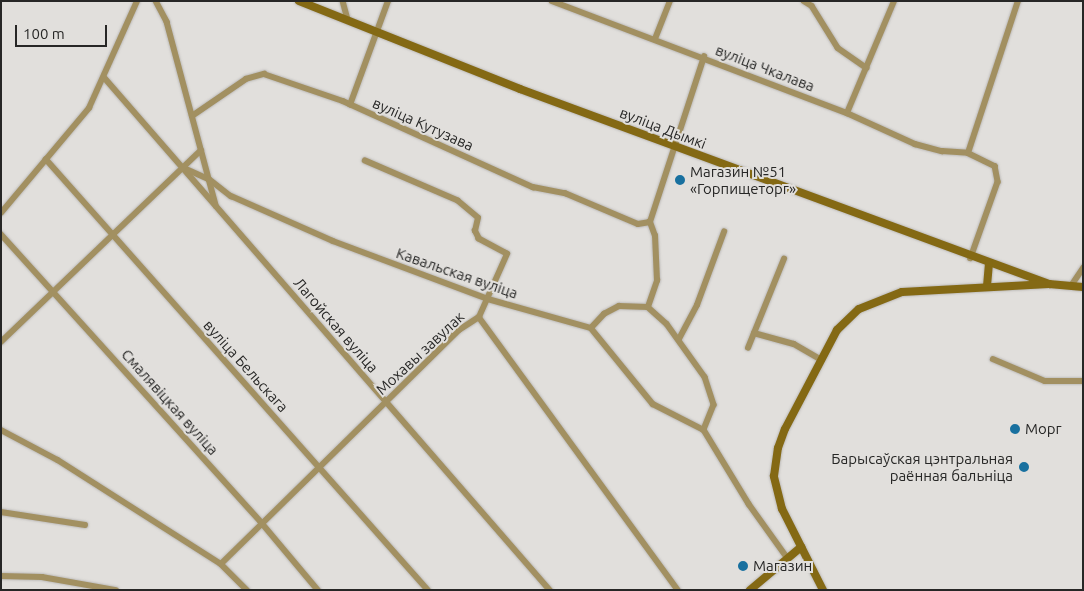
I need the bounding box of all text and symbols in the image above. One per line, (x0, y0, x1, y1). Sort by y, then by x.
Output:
scale bar (18, 15, 110, 47)
text: 100 m (23, 25, 65, 42)
street label: вуліца Чкалава (713, 41, 817, 95)
street label: вуліца Кутузава (370, 94, 476, 154)
street label: вуліца Дымкі (617, 103, 709, 153)
place label: Магазин №51 «Горпищеторг» (690, 162, 796, 197)
marker: Магазин №51 «Горпищеторг» (674, 174, 686, 186)
street label: Кавальская вуліца (394, 244, 520, 302)
street label: Лагойская вуліца (290, 274, 382, 376)
street label: Мохавы завулак (372, 307, 468, 399)
street label: вуліца Бельскага (200, 316, 292, 416)
street label: Смалявіцкая вуліца (118, 345, 222, 459)
place label: Морг (1025, 420, 1062, 438)
marker: Морг (1009, 423, 1021, 435)
place label: Барысаўская цэнтральная раённая бальніца (831, 449, 1013, 484)
marker: Барысаўская цэнтральная раённая бальніца (1017, 460, 1031, 474)
place label: Магазин (753, 557, 812, 575)
marker: Магазин (737, 560, 749, 572)

